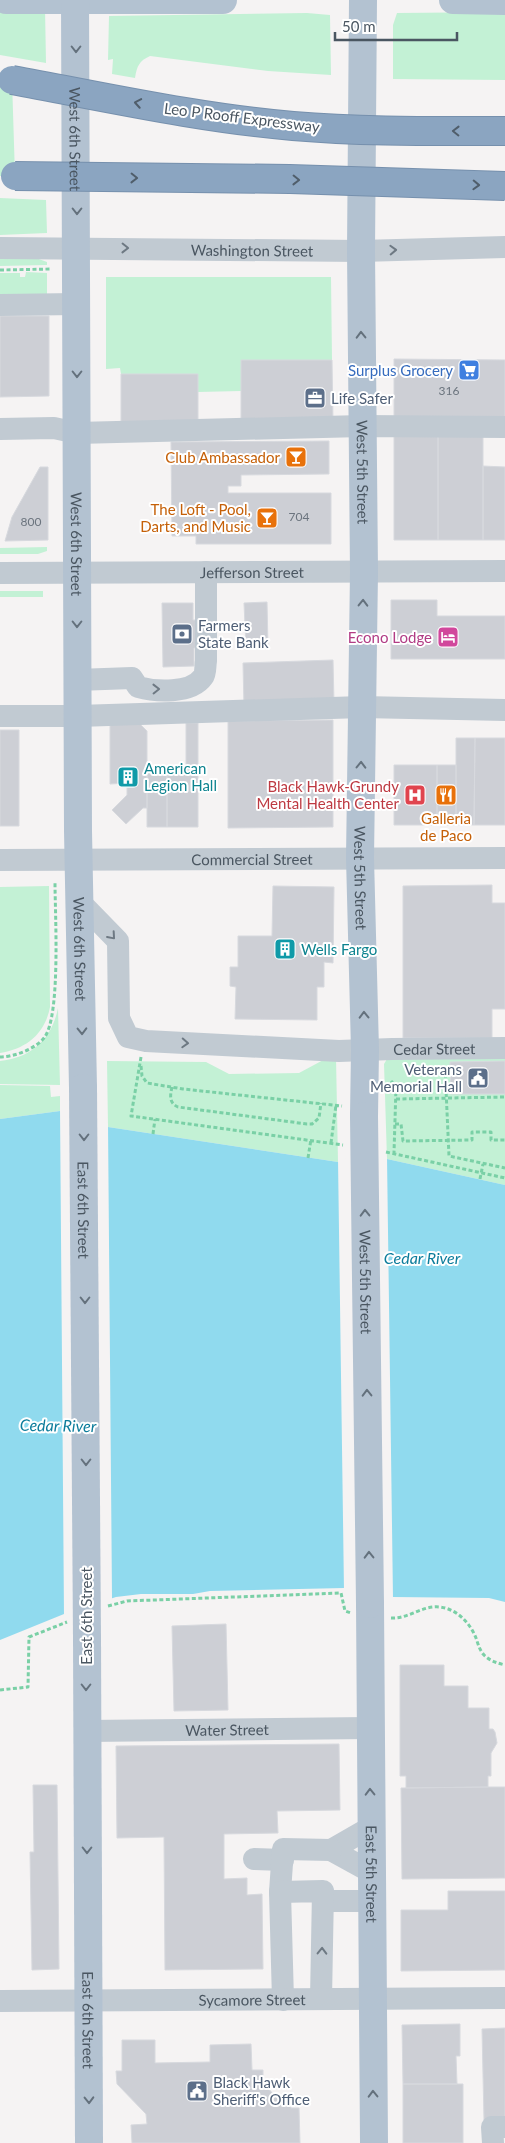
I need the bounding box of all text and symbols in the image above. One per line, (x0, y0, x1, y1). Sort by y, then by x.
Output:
scale bar (335, 10, 458, 42)
text: 50 m (342, 17, 376, 35)
one-way arrow (71, 45, 81, 53)
street label: West 6th Street (66, 87, 85, 192)
one-way arrow (134, 98, 142, 108)
street label: Leo P Rooff Expressway (163, 99, 321, 135)
one-way arrow (452, 126, 460, 136)
one-way arrow (130, 173, 138, 183)
one-way arrow (292, 174, 300, 185)
one-way arrow (472, 179, 480, 190)
one-way arrow (72, 208, 82, 215)
street label: Washington Street (191, 241, 314, 260)
one-way arrow (122, 243, 130, 253)
one-way arrow (390, 245, 397, 255)
one-way arrow (356, 331, 366, 338)
supermarket icon: Surplus Grocery (457, 358, 481, 382)
place label: Surplus Grocery (348, 361, 453, 379)
one-way arrow (72, 370, 82, 378)
house number: 316 (439, 383, 459, 398)
office icon: Life Safer (303, 386, 327, 410)
place label: Life Safer (331, 389, 393, 407)
street label: West 5th Street (354, 420, 373, 525)
bar icon: Club Ambassador (284, 445, 308, 469)
place label: Club Ambassador (165, 448, 281, 466)
street label: West 6th Street (68, 492, 86, 597)
place label: The Loft - Pool, Darts, and Music (140, 500, 251, 535)
bar icon: The Loft - Pool, Darts, and Music (255, 506, 279, 530)
house number: 704 (289, 509, 309, 524)
house number: 800 (21, 514, 41, 529)
street label: Jefferson Street (200, 563, 305, 581)
one-way arrow (358, 598, 369, 606)
place label: Farmers State Bank (198, 616, 269, 651)
one-way arrow (72, 620, 82, 628)
bank icon: Farmers State Bank (170, 622, 194, 646)
hotel icon: Econo Lodge (436, 625, 460, 649)
place label: Econo Lodge (348, 628, 432, 646)
one-way arrow (152, 684, 160, 694)
place label: American Legion Hall (144, 759, 217, 794)
one-way arrow (356, 761, 367, 769)
building icon: American Legion Hall (116, 765, 140, 789)
place label: Black Hawk-Grundy Mental Health Center (256, 777, 400, 812)
hospital icon: Black Hawk-Grundy Mental Health Center (403, 783, 427, 807)
restaurant icon: Galleria de Paco (434, 783, 458, 807)
place label: Galleria de Paco (420, 809, 472, 844)
street label: West 5th Street (351, 826, 371, 931)
street label: Commercial Street (191, 850, 313, 868)
street label: West 6th Street (70, 897, 90, 1002)
one-way arrow (107, 931, 116, 940)
building icon: Wells Fargo (273, 937, 297, 961)
place label: Wells Fargo (301, 940, 377, 958)
one-way arrow (359, 1011, 369, 1018)
one-way arrow (77, 1028, 87, 1035)
one-way arrow (182, 1038, 190, 1049)
street label: Cedar Street (393, 1039, 476, 1058)
place label: Veterans Memorial Hall (370, 1060, 462, 1095)
public building icon: Veterans Memorial Hall (466, 1066, 490, 1090)
one-way arrow (79, 1134, 89, 1141)
street label: East 6th Street (75, 1161, 93, 1259)
one-way arrow (360, 1208, 370, 1216)
street label: West 5th Street (356, 1230, 376, 1335)
water label: Cedar River (384, 1248, 461, 1267)
one-way arrow (80, 1296, 90, 1304)
one-way arrow (362, 1388, 372, 1396)
water label: Cedar River (20, 1415, 97, 1435)
one-way arrow (80, 1458, 91, 1466)
one-way arrow (364, 1551, 374, 1558)
street label: East 6th Street (77, 1567, 95, 1665)
one-way arrow (81, 1684, 91, 1691)
street label: Water Street (185, 1720, 270, 1739)
one-way arrow (365, 1788, 375, 1796)
street label: East 5th Street (363, 1825, 381, 1923)
one-way arrow (82, 1846, 92, 1854)
one-way arrow (317, 1946, 327, 1954)
street label: East 6th Street (79, 1971, 98, 2069)
street label: Sycamore Street (198, 1990, 306, 2009)
place label: Black Hawk Sheriff's Office (213, 2073, 310, 2108)
public building icon: Black Hawk Sheriff's Office (185, 2079, 209, 2103)
one-way arrow (368, 2090, 378, 2098)
one-way arrow (84, 2096, 94, 2104)

